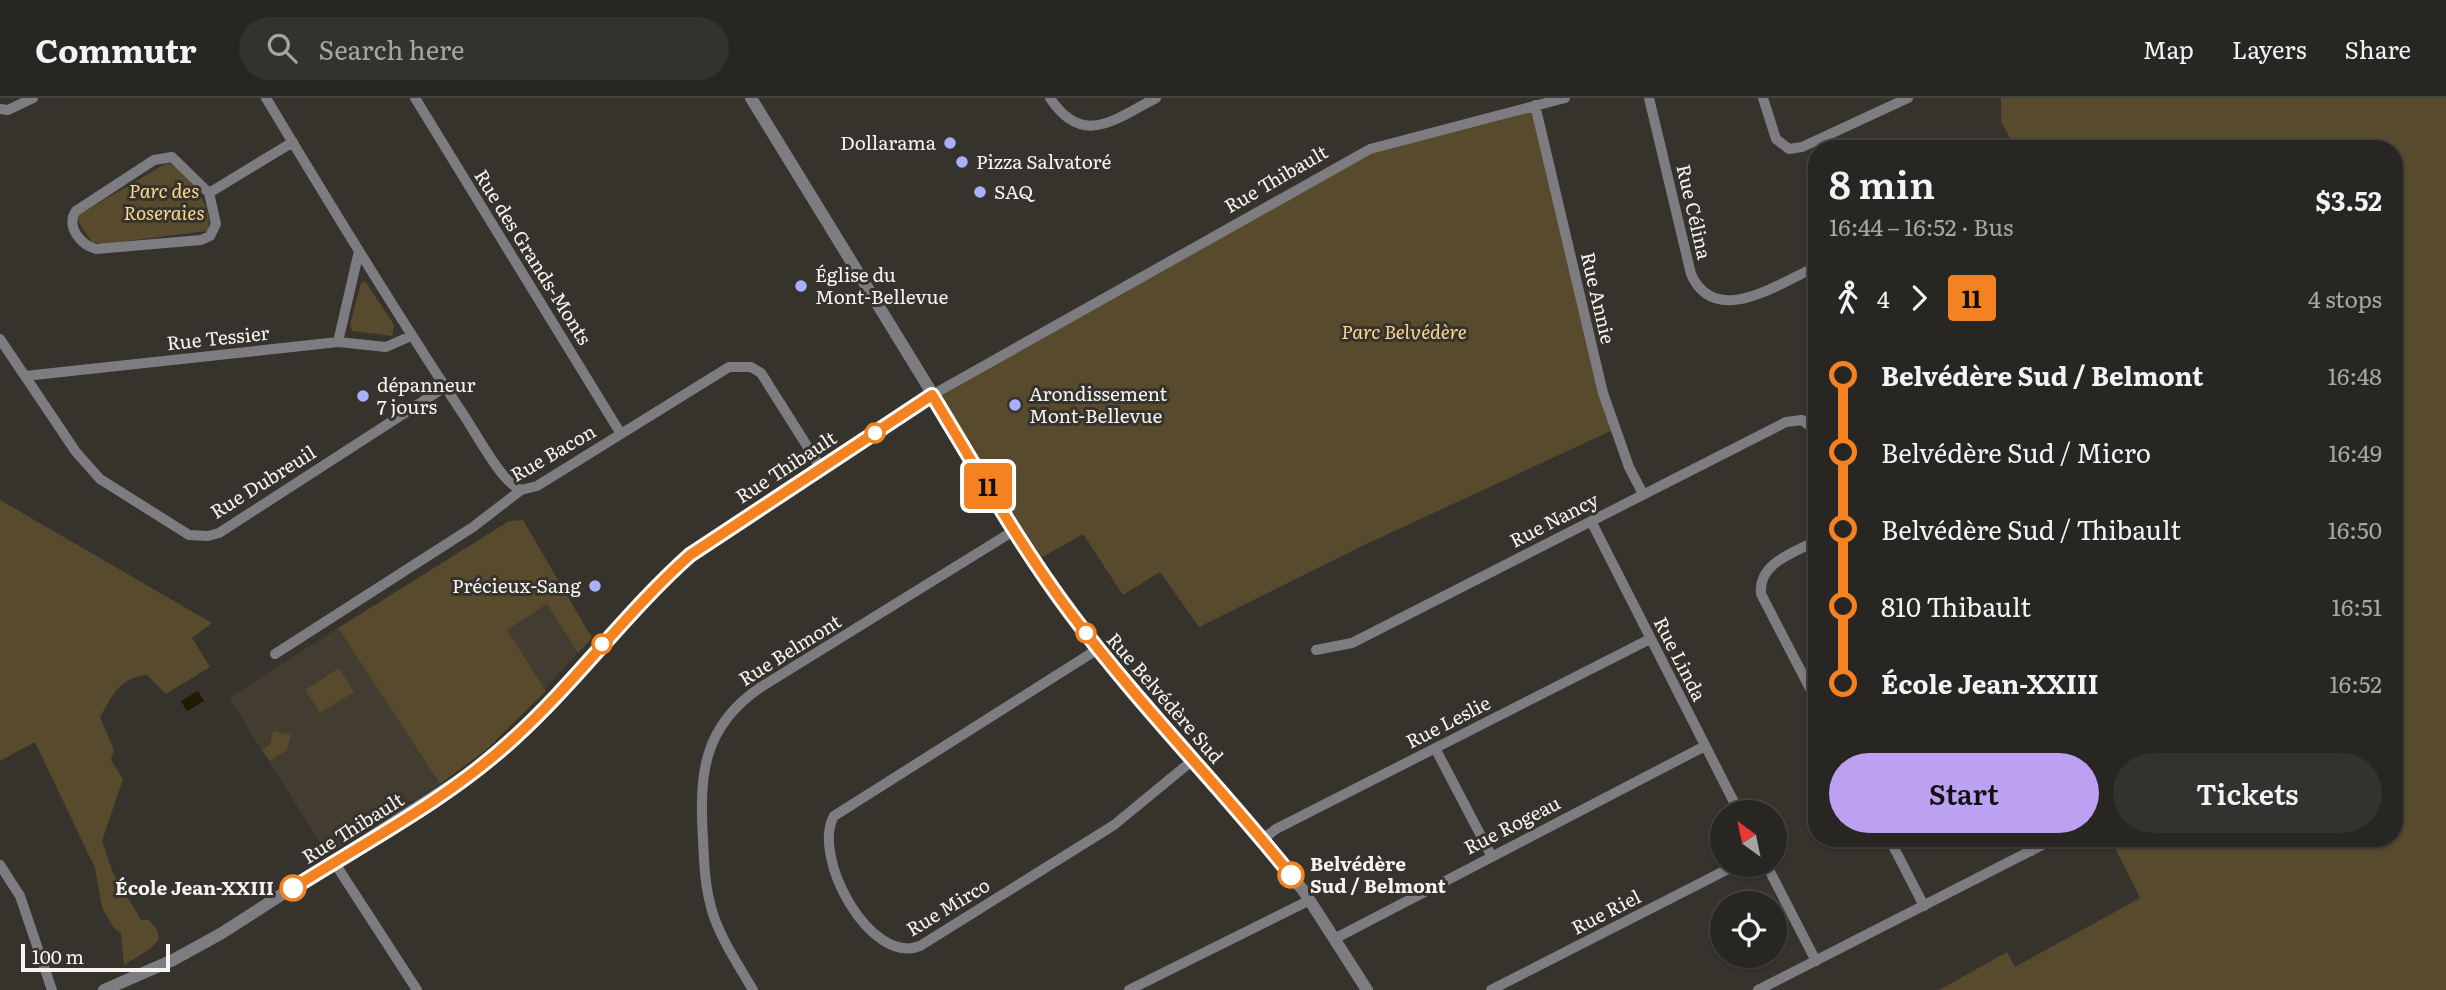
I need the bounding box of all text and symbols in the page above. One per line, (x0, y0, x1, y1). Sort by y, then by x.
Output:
search box (239, 17, 729, 80)
text: Commutr (35, 24, 197, 73)
icon: search (263, 29, 301, 67)
text: Search here (319, 29, 464, 68)
text: Map (2143, 31, 2194, 66)
text: Layers (2232, 31, 2306, 66)
text: Share (2344, 31, 2411, 66)
place label: Dollarama (840, 128, 937, 156)
marker: Dollarama (942, 135, 958, 151)
street label: Rue Thibault (1219, 137, 1333, 219)
place label: Pizza Salvatoré (976, 147, 1111, 175)
marker: Pizza Salvatoré (954, 154, 970, 170)
text: 8 min (1829, 154, 1935, 211)
street label: Rue Célina (1670, 161, 1720, 263)
street label: Rue des Grands-Monts (468, 163, 600, 350)
park label: Parc des Roseraies (123, 176, 205, 226)
place label: SAQ (994, 177, 1036, 205)
text: $3.52 (2316, 180, 2382, 219)
marker: SAQ (972, 184, 988, 200)
text: 16:44 – 16:52 · Bus (1829, 209, 2013, 243)
street label: Rue Annie (1575, 249, 1623, 347)
place label: Église du Mont-Bellevue (815, 260, 949, 310)
marker: Église du Mont-Bellevue (793, 278, 809, 294)
icon: walk (1829, 279, 1867, 317)
icon: forward (1900, 279, 1938, 317)
text: 11 (1962, 280, 1982, 315)
text: 4 (1877, 281, 1890, 315)
text: 4 stops (2308, 281, 2382, 315)
park label: Parc Belvédère (1341, 317, 1467, 345)
street label: Rue Tessier (165, 318, 271, 356)
text: Belvédère Sud / Belmont (1881, 355, 2203, 394)
text: 16:48 (2328, 358, 2382, 392)
place label: dépanneur 7 jours (377, 370, 476, 420)
place label: Arondissement Mont-Bellevue (1029, 379, 1168, 429)
marker: dépanneur 7 jours (355, 388, 371, 404)
marker: Arondissement Mont-Bellevue (1007, 397, 1023, 413)
street label: Rue Bacon (505, 416, 600, 488)
street label: Rue Thibault (730, 423, 842, 509)
unlabelled marker (865, 423, 885, 443)
text: Belvédère Sud / Micro (1881, 432, 2151, 471)
text: 16:49 (2328, 435, 2382, 469)
street label: Rue Dubreuil (204, 438, 321, 525)
line badge: 11 (956, 463, 1020, 509)
text: 11 (978, 468, 998, 503)
street label: Rue Nancy (1504, 485, 1603, 553)
text: Belvédère Sud / Thibault (1881, 509, 2181, 548)
text: 16:50 (2328, 512, 2382, 546)
place label: Précieux-Sang (452, 571, 581, 599)
marker: Précieux-Sang (587, 578, 603, 594)
text: 810 Thibault (1881, 586, 2031, 625)
text: 16:51 (2332, 589, 2382, 623)
street label: Rue Belmont (733, 606, 846, 692)
street label: Rue Linda (1648, 611, 1714, 706)
unlabelled marker (1076, 623, 1096, 643)
street label: Rue Belvédère Sud (1101, 626, 1231, 769)
unlabelled marker (592, 634, 612, 654)
text: École Jean-XXIII (1881, 663, 2098, 702)
text: 16:52 (2330, 666, 2382, 700)
street label: Rue Leslie (1400, 688, 1495, 754)
button: Start (1829, 753, 2099, 833)
button: Tickets (2113, 753, 2382, 833)
street label: Rue Thibault (296, 785, 409, 870)
street label: Rue Rogeau (1458, 788, 1565, 860)
north arrow (1710, 800, 1787, 877)
map controls (1710, 800, 1787, 968)
place label: Belvédère Sud / Belmont (1310, 849, 1446, 899)
marker: Belvédère Sud / Belmont (1278, 862, 1304, 888)
street label: Rue Mirco (900, 870, 995, 942)
place label: École Jean-XXIII (115, 873, 274, 901)
marker: École Jean-XXIII (280, 875, 306, 901)
street label: Rue Riel (1566, 882, 1645, 941)
button: locate (1710, 891, 1787, 968)
scale bar (21, 941, 170, 973)
text: 100 m (32, 942, 84, 970)

